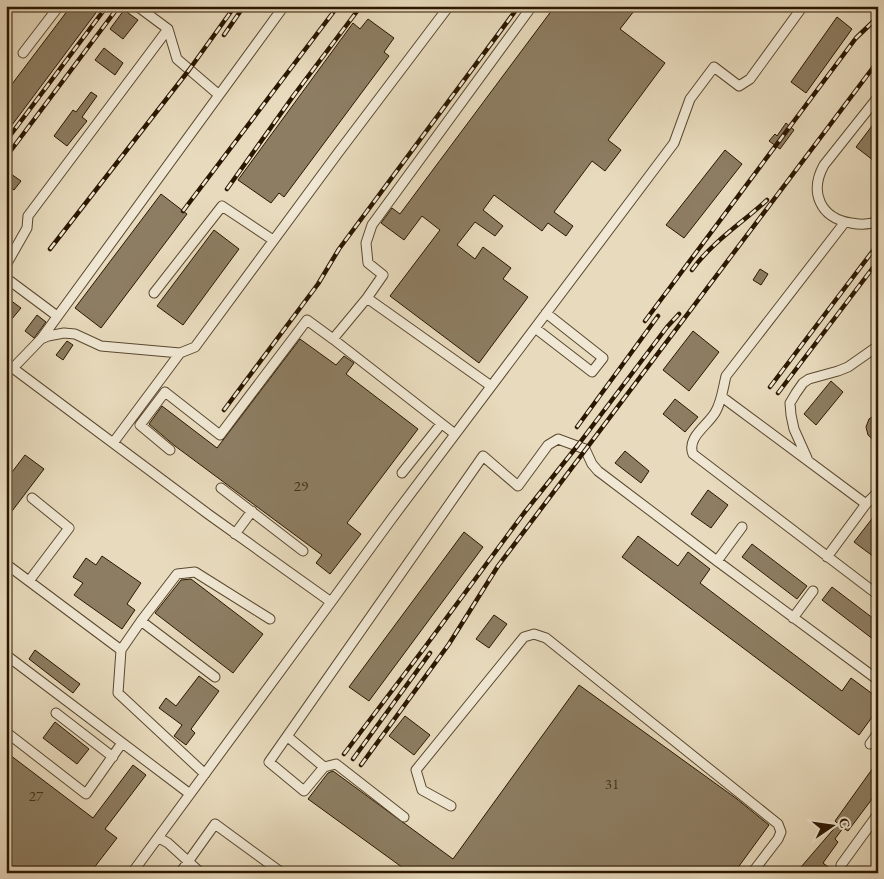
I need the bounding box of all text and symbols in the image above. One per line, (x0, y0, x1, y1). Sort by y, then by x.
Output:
house number: 29 (294, 476, 308, 495)
house number: 31 (605, 774, 619, 793)
house number: 27 (29, 786, 44, 805)
north arrow (806, 802, 856, 852)
text: С (835, 816, 855, 830)

